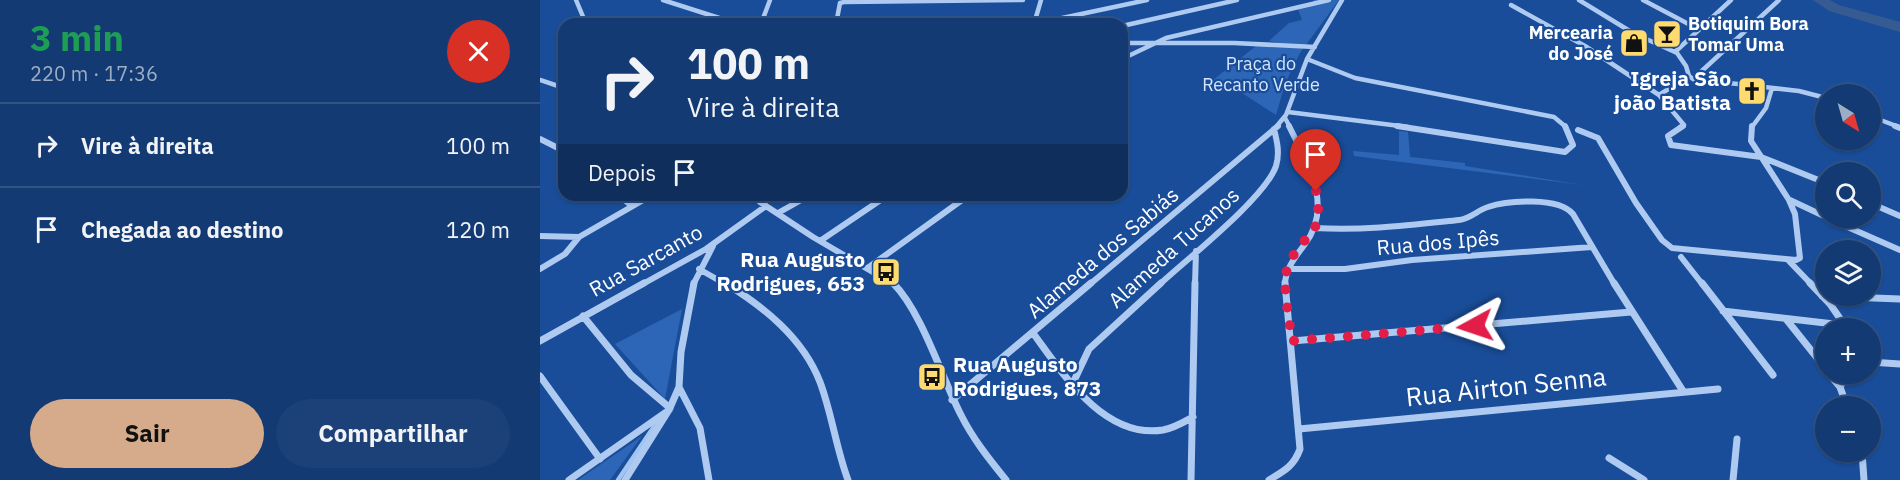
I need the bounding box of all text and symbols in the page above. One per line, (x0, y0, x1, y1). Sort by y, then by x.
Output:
place label: Botiquim Bora Tomar Uma (1688, 12, 1809, 56)
text: 3 min (30, 14, 124, 61)
bar icon: Botiquim Bora Tomar Uma (1651, 18, 1683, 50)
button: close (447, 20, 510, 83)
place label: Mercearia do José (1529, 21, 1613, 65)
shop icon: Mercearia do José (1618, 27, 1650, 59)
text: 100 m (687, 36, 810, 91)
icon: right (588, 42, 666, 120)
park label: Praça do Recanto Verde (1202, 52, 1320, 96)
text: 220 m · 17:36 (30, 60, 158, 87)
place label: Igreja São joão Batista (1613, 64, 1731, 116)
church icon: Igreja São joão Batista (1736, 75, 1768, 107)
north arrow (1815, 84, 1881, 150)
map controls (1815, 84, 1881, 462)
text: Vire à direita (687, 89, 840, 124)
icon: right (30, 129, 63, 162)
pin (1290, 129, 1341, 191)
text: Vire à direita (81, 131, 214, 160)
text: 100 m (446, 131, 510, 160)
icon: arrive (1299, 138, 1332, 171)
icon: arrive (668, 156, 701, 189)
text: Depois (588, 158, 656, 187)
button: search (1815, 162, 1881, 228)
street label: Alameda dos Sabiás (1021, 180, 1184, 324)
street label: Alameda Tucanos (1102, 181, 1245, 314)
icon: arrive (30, 213, 63, 246)
text: Chegada ao destino (81, 215, 284, 244)
text: 120 m (446, 215, 510, 244)
street label: Rua Sarcanto (584, 218, 707, 303)
street label: Rua dos Ipês (1375, 223, 1500, 261)
button: layers (1815, 240, 1881, 306)
place label: Rua Augusto Rodrigues, 653 (717, 245, 865, 297)
bus stop icon: Rua Augusto Rodrigues, 653 (870, 256, 902, 288)
position arrow (1443, 294, 1507, 358)
button: + (1815, 318, 1881, 384)
place label: Rua Augusto Rodrigues, 873 (953, 350, 1101, 402)
street label: Rua Airton Senna (1404, 359, 1608, 413)
bus stop icon: Rua Augusto Rodrigues, 873 (916, 361, 948, 393)
button: − (1815, 396, 1881, 462)
button: Sair (30, 399, 264, 468)
button: Compartilhar (276, 399, 510, 468)

